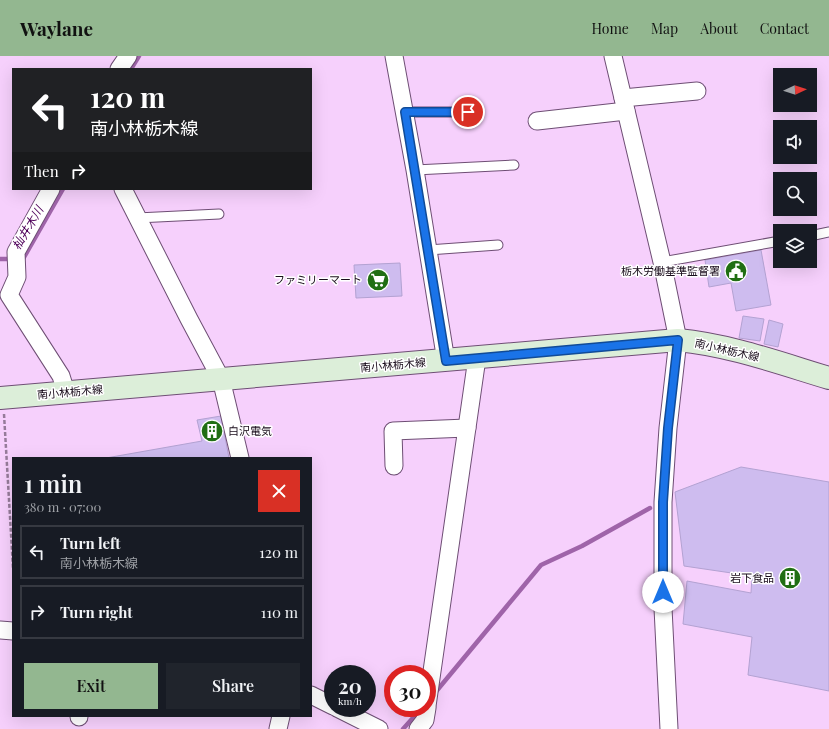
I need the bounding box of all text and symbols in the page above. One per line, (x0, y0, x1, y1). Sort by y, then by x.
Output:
text: Waylane (20, 15, 93, 41)
text: Home (591, 19, 629, 38)
text: Map (651, 19, 678, 38)
text: About (700, 19, 738, 38)
text: Contact (760, 19, 809, 38)
north arrow (773, 68, 817, 112)
map controls (773, 68, 817, 268)
text: 120 m (90, 78, 165, 115)
icon: left (24, 84, 76, 136)
pin (451, 95, 485, 129)
icon: arrive (457, 101, 479, 123)
text: 南小林栃木線 (90, 116, 198, 140)
button: sound (773, 120, 817, 164)
icon: right (67, 160, 89, 182)
text: Then (24, 161, 59, 181)
button: search (773, 172, 817, 216)
water label: 杣井木川 (8, 201, 47, 252)
button: layers (773, 224, 817, 268)
public building icon: 栃木労働基準監督署 (723, 258, 749, 284)
place label: 栃木労働基準監督署 (621, 263, 720, 278)
supermarket icon: ファミリーマート (365, 267, 391, 293)
place label: ファミリーマート (274, 272, 362, 287)
street label: 南小林栃木線 (693, 335, 761, 364)
street label: 南小林栃木線 (359, 354, 426, 375)
street label: 南小林栃木線 (36, 381, 103, 402)
building icon: 白沢電気 (199, 418, 225, 444)
place label: 白沢電気 (228, 423, 272, 438)
text: 1 min (24, 467, 82, 499)
button: close (258, 470, 300, 512)
text: 380 m · 07:00 (24, 498, 101, 515)
text: Turn left (60, 533, 121, 553)
icon: left (26, 541, 48, 563)
text: 120 m (259, 542, 298, 562)
text: 南小林栃木線 (60, 554, 138, 571)
building icon: 岩下食品 (777, 565, 803, 591)
place label: 岩下食品 (730, 570, 774, 585)
position arrow (642, 571, 684, 613)
icon: right (26, 601, 48, 623)
text: Turn right (60, 602, 133, 622)
text: 110 m (261, 602, 298, 622)
button: Exit (24, 663, 158, 709)
button: Share (166, 663, 300, 709)
speed limit sign: 30 (384, 665, 436, 717)
text: 20 (338, 672, 362, 699)
text: km/h (338, 694, 362, 708)

